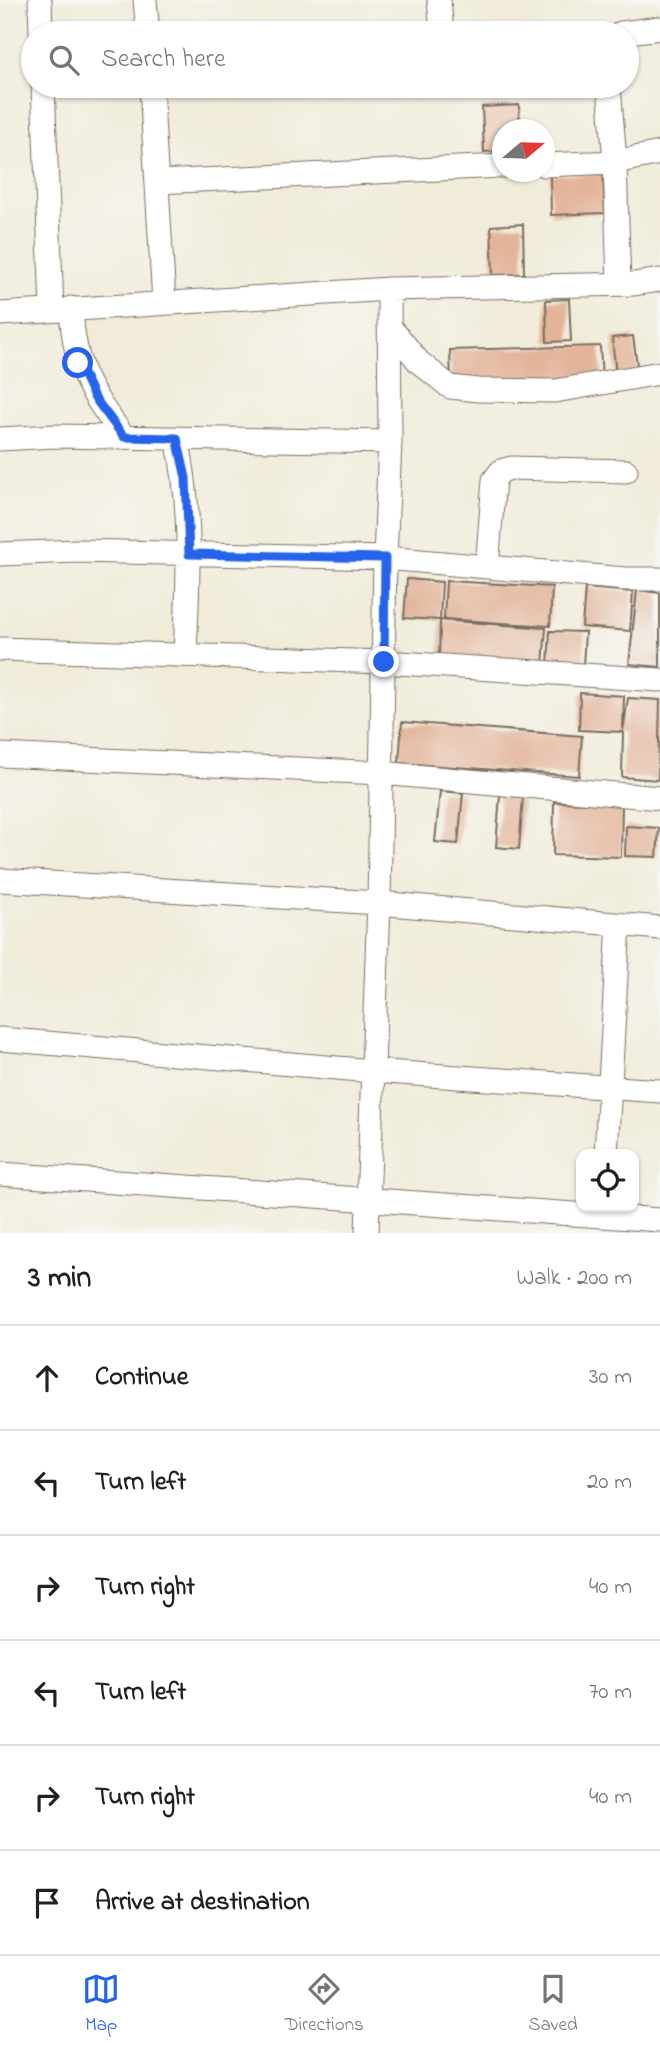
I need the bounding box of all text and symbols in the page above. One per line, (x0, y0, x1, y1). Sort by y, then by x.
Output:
search box (21, 21, 639, 98)
icon: search (45, 41, 83, 79)
text: Search here (101, 41, 226, 79)
north arrow (492, 119, 555, 182)
route start (62, 347, 93, 378)
route end (368, 646, 399, 677)
map controls (576, 1149, 639, 1212)
button: locate (576, 1149, 639, 1212)
text: 3 min (28, 1257, 91, 1301)
text: Walk · 200 m (517, 1262, 632, 1295)
icon: ahead (28, 1359, 66, 1397)
text: Continue (95, 1359, 188, 1397)
text: 30 m (589, 1361, 632, 1394)
icon: left (28, 1464, 66, 1502)
text: Turn left (95, 1464, 186, 1502)
text: 20 m (587, 1466, 632, 1499)
icon: right (28, 1569, 66, 1607)
text: Turn right (95, 1569, 195, 1607)
text: 40 m (589, 1571, 632, 1604)
icon: left (28, 1674, 66, 1712)
text: Turn left (95, 1674, 186, 1712)
text: 70 m (589, 1676, 632, 1709)
icon: right (28, 1779, 66, 1817)
text: Turn right (95, 1779, 195, 1817)
text: 40 m (589, 1781, 632, 1814)
icon: arrive (28, 1884, 66, 1922)
text: Arrive at destination (95, 1884, 310, 1922)
tab: Map (82, 1970, 120, 2039)
tab: Directions (285, 1970, 364, 2039)
tab: Saved (528, 1970, 578, 2039)

